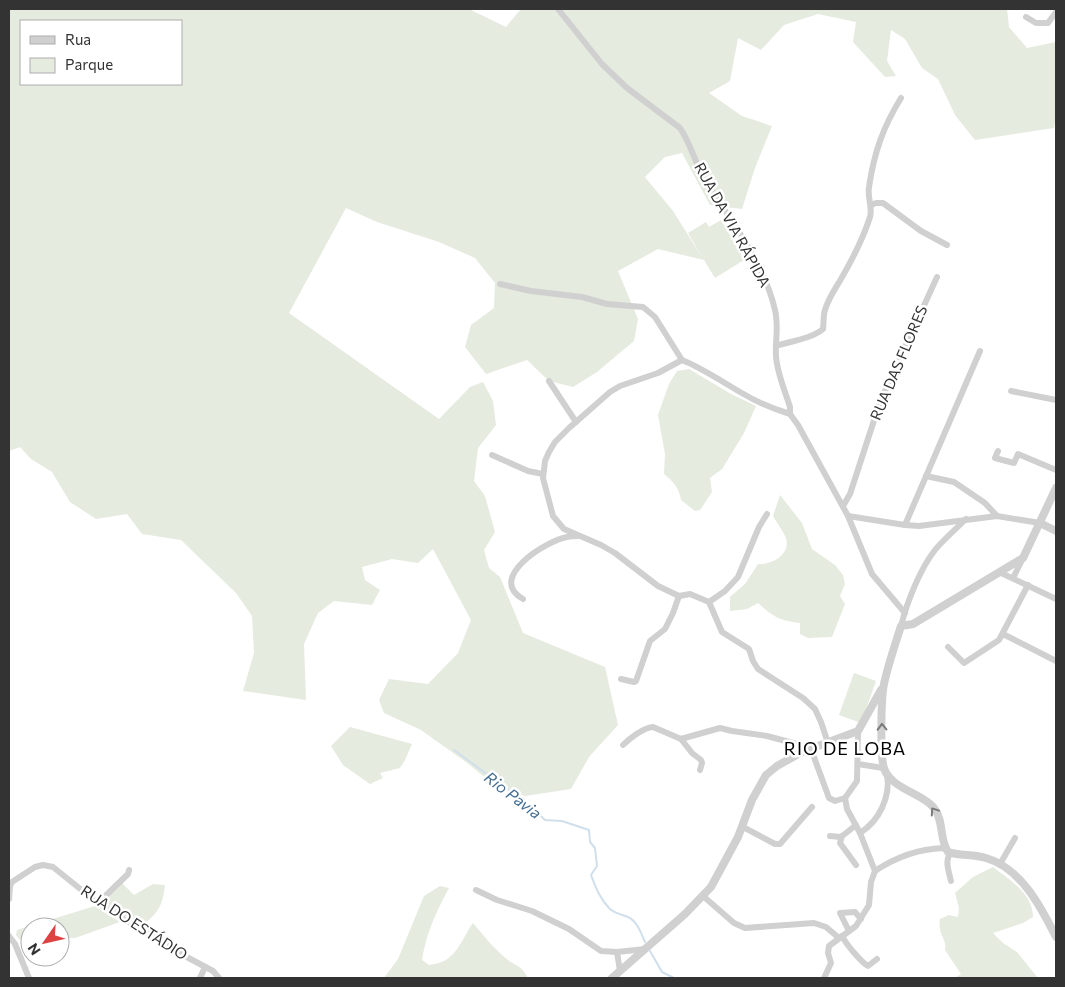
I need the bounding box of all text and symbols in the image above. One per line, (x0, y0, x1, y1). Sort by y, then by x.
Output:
legend (20, 20, 182, 85)
text: Rua (65, 30, 91, 48)
text: Parque (65, 55, 113, 73)
street label: RUA DA VIA RÁPIDA (691, 158, 776, 290)
street label: RUA DAS FLORES (866, 302, 930, 423)
one-way arrow (877, 723, 887, 731)
district label: RIO DE LOBA (784, 737, 906, 759)
water label: Rio Pavia (481, 767, 545, 822)
one-way arrow (930, 807, 940, 816)
street label: RUA DO ESTÁDIO (78, 880, 192, 963)
north arrow (20, 917, 70, 967)
text: N (24, 940, 44, 959)

